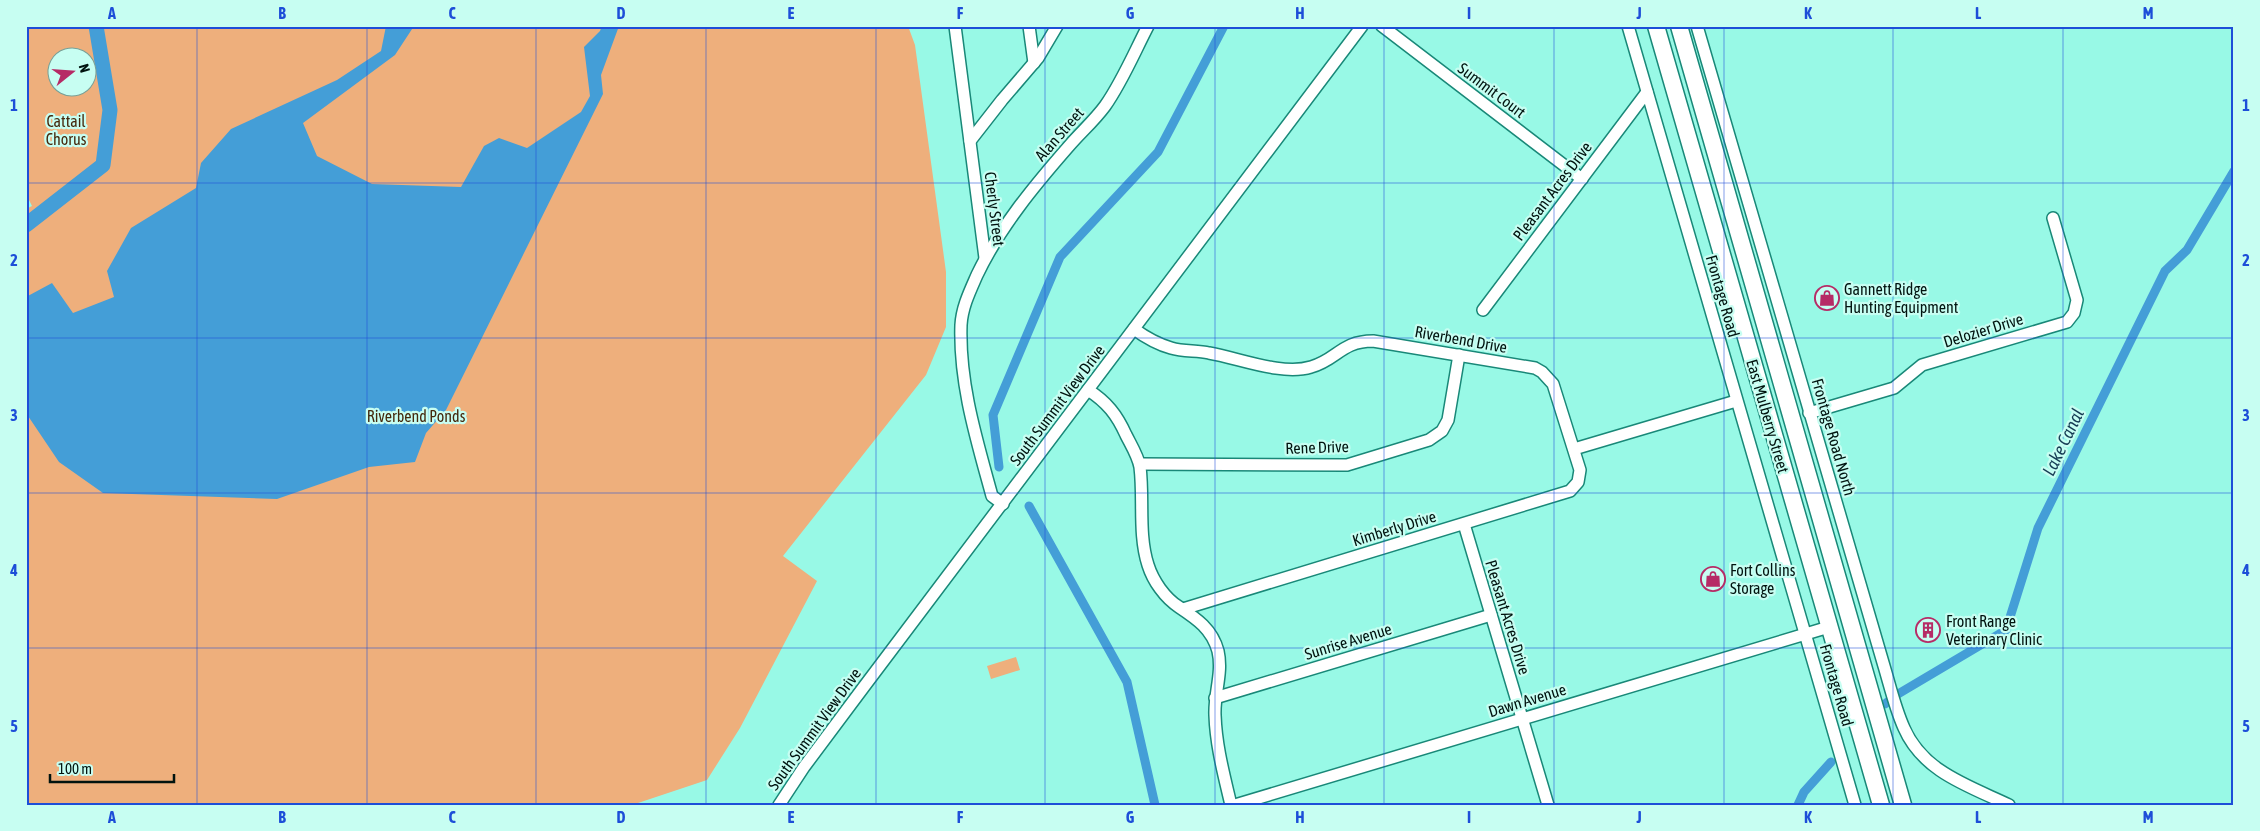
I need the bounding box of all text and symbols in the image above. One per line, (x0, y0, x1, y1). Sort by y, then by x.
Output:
text: A (107, 4, 116, 22)
text: B (278, 4, 286, 22)
text: C (448, 4, 456, 22)
text: D (617, 4, 626, 22)
text: E (788, 4, 795, 22)
text: F (957, 4, 964, 22)
text: G (1126, 4, 1135, 22)
text: H (1295, 4, 1305, 22)
text: I (1467, 4, 1471, 22)
text: J (1635, 4, 1642, 22)
text: K (1804, 4, 1812, 22)
text: L (1975, 4, 1982, 22)
text: M (2143, 4, 2153, 22)
north arrow (48, 48, 98, 98)
street label: Summit Court (1455, 59, 1530, 121)
text: N (76, 62, 93, 74)
text: 1 (10, 96, 18, 114)
text: 1 (2242, 96, 2250, 114)
street label: Alan Street (1031, 103, 1087, 164)
park label: Cattail Chorus (46, 112, 87, 148)
street label: Pleasant Acres Drive (1509, 138, 1595, 244)
street label: Cherly Street (981, 171, 1009, 248)
text: 2 (10, 251, 18, 269)
text: 2 (2242, 251, 2250, 269)
street label: Frontage Road (1702, 253, 1743, 339)
place label: Gannett Ridge Hunting Equipment (1844, 280, 1959, 317)
shop icon: Gannett Ridge Hunting Equipment (1814, 285, 1840, 311)
street label: Delozier Drive (1941, 309, 2025, 351)
street label: Riverbend Drive (1413, 322, 1509, 356)
street label: South Summit View Drive (1006, 341, 1108, 469)
street label: East Mulberry Street (1742, 357, 1793, 476)
street label: Frontage Road North (1808, 376, 1859, 498)
water label: Lake Canal (2038, 405, 2088, 479)
text: 3 (10, 406, 18, 424)
text: 3 (2242, 406, 2250, 424)
park label: Riverbend Ponds (367, 407, 466, 425)
street label: Rene Drive (1285, 437, 1349, 457)
street label: Kimberly Drive (1350, 507, 1438, 550)
street label: Pleasant Acres Drive (1482, 558, 1534, 676)
text: 4 (9, 561, 18, 579)
place label: Fort Collins Storage (1730, 561, 1796, 598)
text: 4 (2241, 561, 2250, 579)
shop icon: Fort Collins Storage (1700, 566, 1726, 592)
place label: Front Range Veterinary Clinic (1946, 612, 2042, 649)
building icon: Front Range Veterinary Clinic (1915, 617, 1941, 643)
street label: Sunrise Avenue (1302, 619, 1394, 663)
street label: Frontage Road (1816, 642, 1857, 728)
street label: South Summit View Drive (764, 665, 864, 793)
street label: Dawn Avenue (1486, 680, 1568, 720)
text: 5 (10, 717, 18, 735)
text: 5 (2242, 717, 2250, 735)
scale bar (50, 751, 174, 783)
text: 100 m (58, 760, 92, 777)
text: A (107, 808, 116, 826)
text: B (278, 808, 286, 826)
text: C (448, 808, 456, 826)
text: D (617, 808, 626, 826)
text: E (788, 808, 795, 826)
text: F (957, 808, 964, 826)
text: G (1126, 808, 1135, 826)
text: H (1295, 808, 1305, 826)
text: I (1467, 808, 1471, 826)
text: J (1635, 808, 1642, 826)
text: K (1804, 808, 1812, 826)
text: L (1975, 808, 1982, 826)
text: M (2143, 808, 2153, 826)

